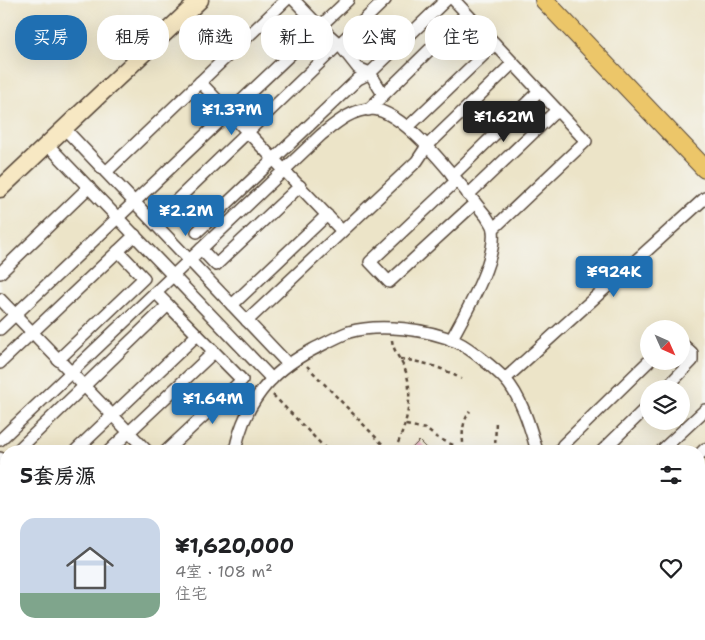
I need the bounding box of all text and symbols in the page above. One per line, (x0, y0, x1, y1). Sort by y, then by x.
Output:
chip: 买房 (15, 15, 87, 60)
chip: 租房 (97, 15, 169, 60)
chip: 筛选 (179, 15, 251, 60)
chip: 新上 (261, 15, 333, 60)
chip: 公寓 (343, 15, 415, 60)
chip: 住宅 (425, 15, 497, 60)
pin: ¥1.37M (191, 94, 273, 136)
text: ¥1.37M (202, 99, 262, 120)
pin: ¥1.62M (463, 100, 545, 143)
text: ¥1.62M (474, 106, 534, 127)
pin: ¥2.2M (151, 194, 221, 237)
text: ¥2.2M (159, 200, 213, 221)
pin: ¥924K (579, 256, 649, 298)
text: ¥924K (587, 261, 641, 282)
north arrow (640, 320, 690, 370)
map controls (640, 320, 690, 430)
button: layers (640, 380, 690, 430)
pin: ¥1.64M (172, 382, 254, 425)
text: ¥1.64M (183, 388, 243, 409)
icon: filters (657, 461, 685, 489)
text: 5套房源 (20, 462, 96, 490)
text: ¥1,620,000 (175, 532, 294, 560)
icon: home (60, 538, 120, 598)
icon: heart (657, 554, 685, 582)
text: 4室 · 108 m² (175, 561, 273, 582)
text: 住宅 (175, 583, 207, 604)

